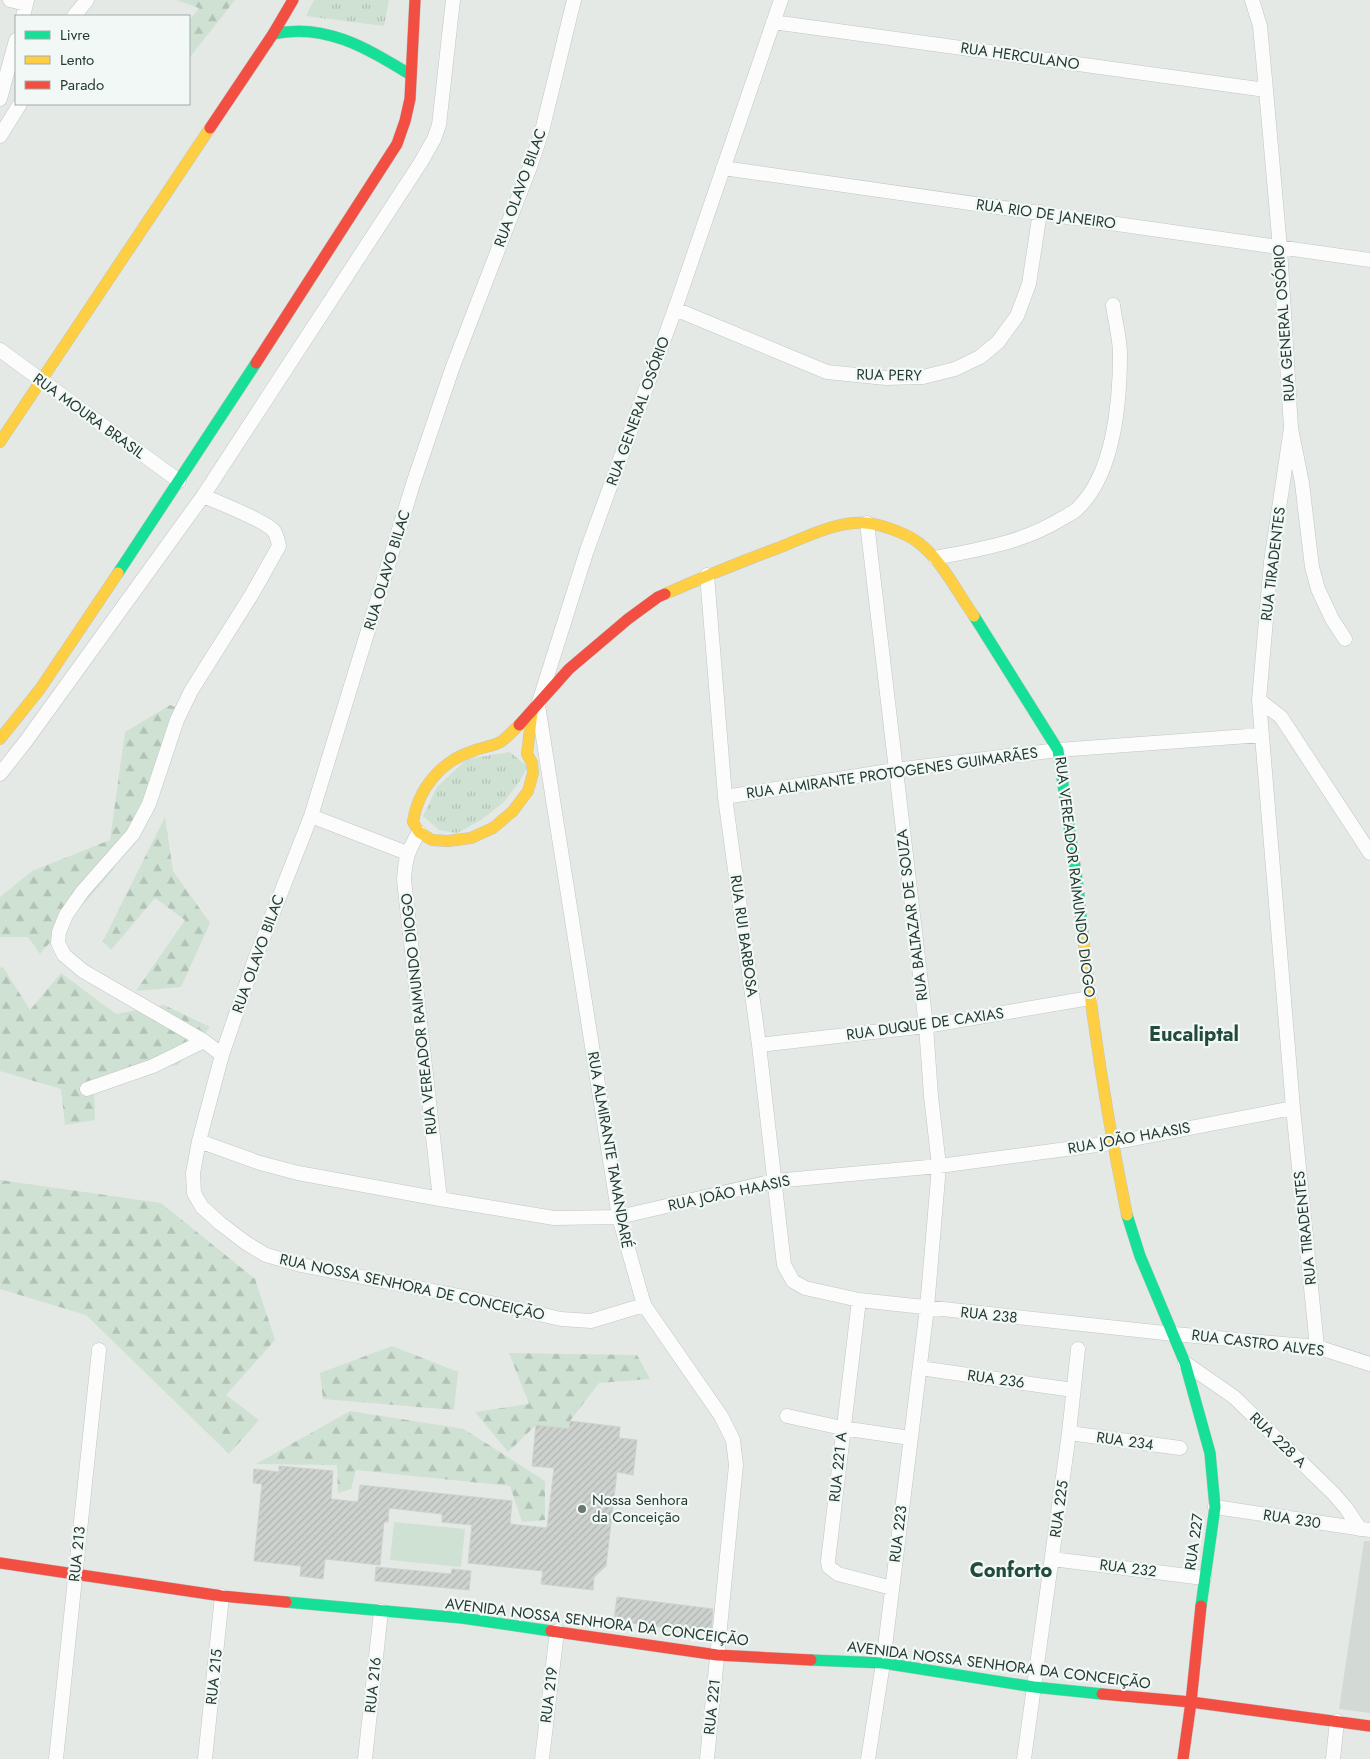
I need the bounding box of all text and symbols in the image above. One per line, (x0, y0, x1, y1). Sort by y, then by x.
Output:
legend (15, 15, 190, 105)
text: Livre (60, 24, 90, 46)
street label: RUA HERCULANO (959, 37, 1081, 75)
text: Lento (60, 49, 94, 71)
text: Parado (60, 74, 104, 96)
street label: RUA OLAVO BILAC (488, 126, 552, 250)
street label: RUA RIO DE JANEIRO (975, 193, 1117, 235)
street label: RUA GENERAL OSÓRIO (1268, 244, 1300, 402)
street label: RUA GENERAL OSÓRIO (601, 333, 675, 489)
street label: RUA PERY (856, 363, 923, 387)
street label: RUA MOURA BRASIL (28, 368, 150, 464)
street label: RUA TIRADENTES (1255, 506, 1291, 622)
street label: RUA OLAVO BILAC (358, 507, 416, 633)
street label: RUA ALMIRANTE PROTOGENES GUIMARÃES (745, 742, 1039, 804)
street label: RUA VEREADOR RAIMUNDO DIOGO (1049, 755, 1101, 999)
street label: RUA BALTAZAR DE SOUZA (891, 828, 933, 1002)
street label: RUA RUI BARBOSA (725, 874, 763, 998)
street label: RUA OLAVO BILAC (226, 892, 290, 1016)
street label: RUA VEREADOR RAIMUNDO DIOGO (395, 892, 443, 1136)
street label: RUA DUQUE DE CAXIAS (845, 1002, 1005, 1046)
district label: Eucaliptal (1149, 1020, 1239, 1049)
street label: RUA ALMIRANTE TAMANDARÉ (582, 1050, 638, 1250)
street label: RUA JOÃO HAASIS (1066, 1116, 1192, 1160)
street label: RUA JOÃO HAASIS (666, 1169, 792, 1217)
street label: RUA TIRADENTES (1288, 1170, 1322, 1286)
street label: RUA NOSSA SENHORA DE CONCEIÇÃO (277, 1248, 547, 1326)
street label: RUA 238 (959, 1301, 1019, 1329)
street label: RUA CASTRO ALVES (1190, 1324, 1326, 1362)
street label: RUA 236 (966, 1364, 1026, 1394)
street label: RUA 228 A (1245, 1407, 1312, 1473)
street label: RUA 234 (1095, 1426, 1155, 1456)
street label: RUA 221 A (823, 1431, 853, 1503)
street label: RUA 225 (1044, 1479, 1074, 1539)
place label: Nossa Senhora da Conceição (592, 1489, 688, 1528)
marker: Nossa Senhora da Conceição (576, 1503, 588, 1515)
street label: RUA 223 (884, 1504, 912, 1564)
street label: RUA 230 (1262, 1504, 1322, 1534)
street label: RUA 227 (1179, 1512, 1209, 1572)
street label: RUA 213 (63, 1525, 91, 1583)
street label: RUA 232 (1098, 1554, 1158, 1582)
district label: Conforto (970, 1556, 1052, 1585)
street label: AVENIDA NOSSA SENHORA DA CONCEIÇÃO (444, 1592, 750, 1652)
street label: AVENIDA NOSSA SENHORA DA CONCEIÇÃO (846, 1635, 1152, 1695)
street label: RUA 215 (200, 1648, 228, 1706)
street label: RUA 216 (359, 1656, 387, 1714)
street label: RUA 219 (535, 1666, 563, 1724)
street label: RUA 221 (698, 1678, 726, 1736)

